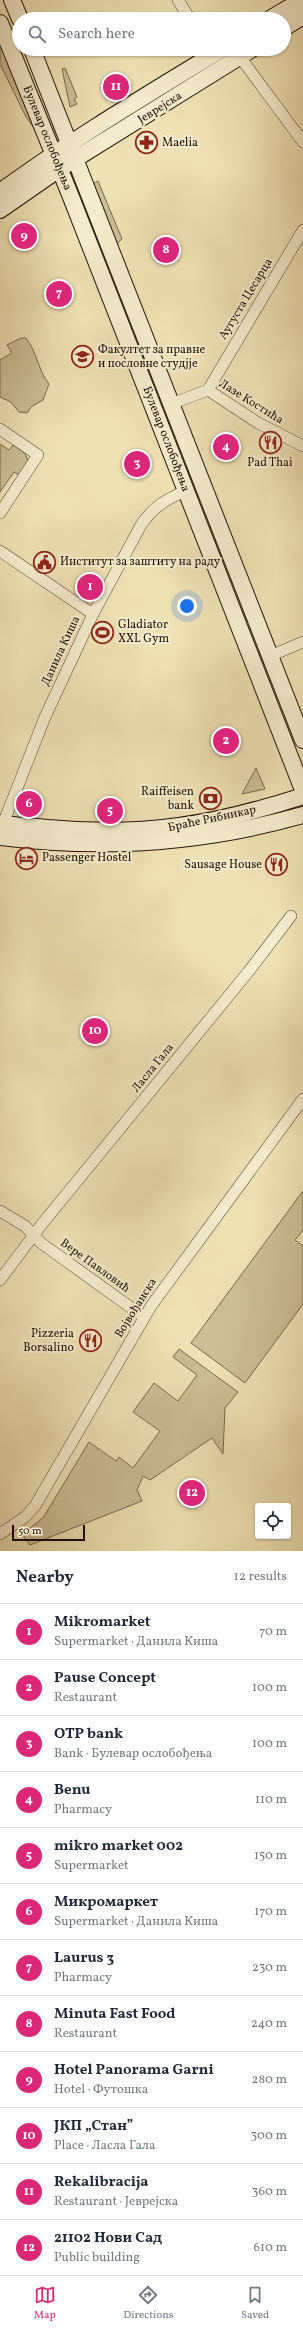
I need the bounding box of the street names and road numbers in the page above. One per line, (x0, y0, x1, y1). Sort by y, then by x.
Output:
street label: Булевар ослобођења (19, 83, 75, 193)
street label: Јеврејска (135, 88, 185, 128)
street label: Аугуста Цесарца (215, 255, 277, 343)
street label: Лазе Костића (216, 376, 286, 428)
street label: Булевар ослобођења (138, 384, 194, 494)
street label: Данила Киша (38, 613, 84, 689)
street label: Браће Рибникар (167, 802, 258, 836)
street label: Ласла Гала (128, 1040, 178, 1096)
street label: Вере Павловић (57, 1235, 133, 1297)
street label: Војвођанска (111, 1275, 161, 1341)

